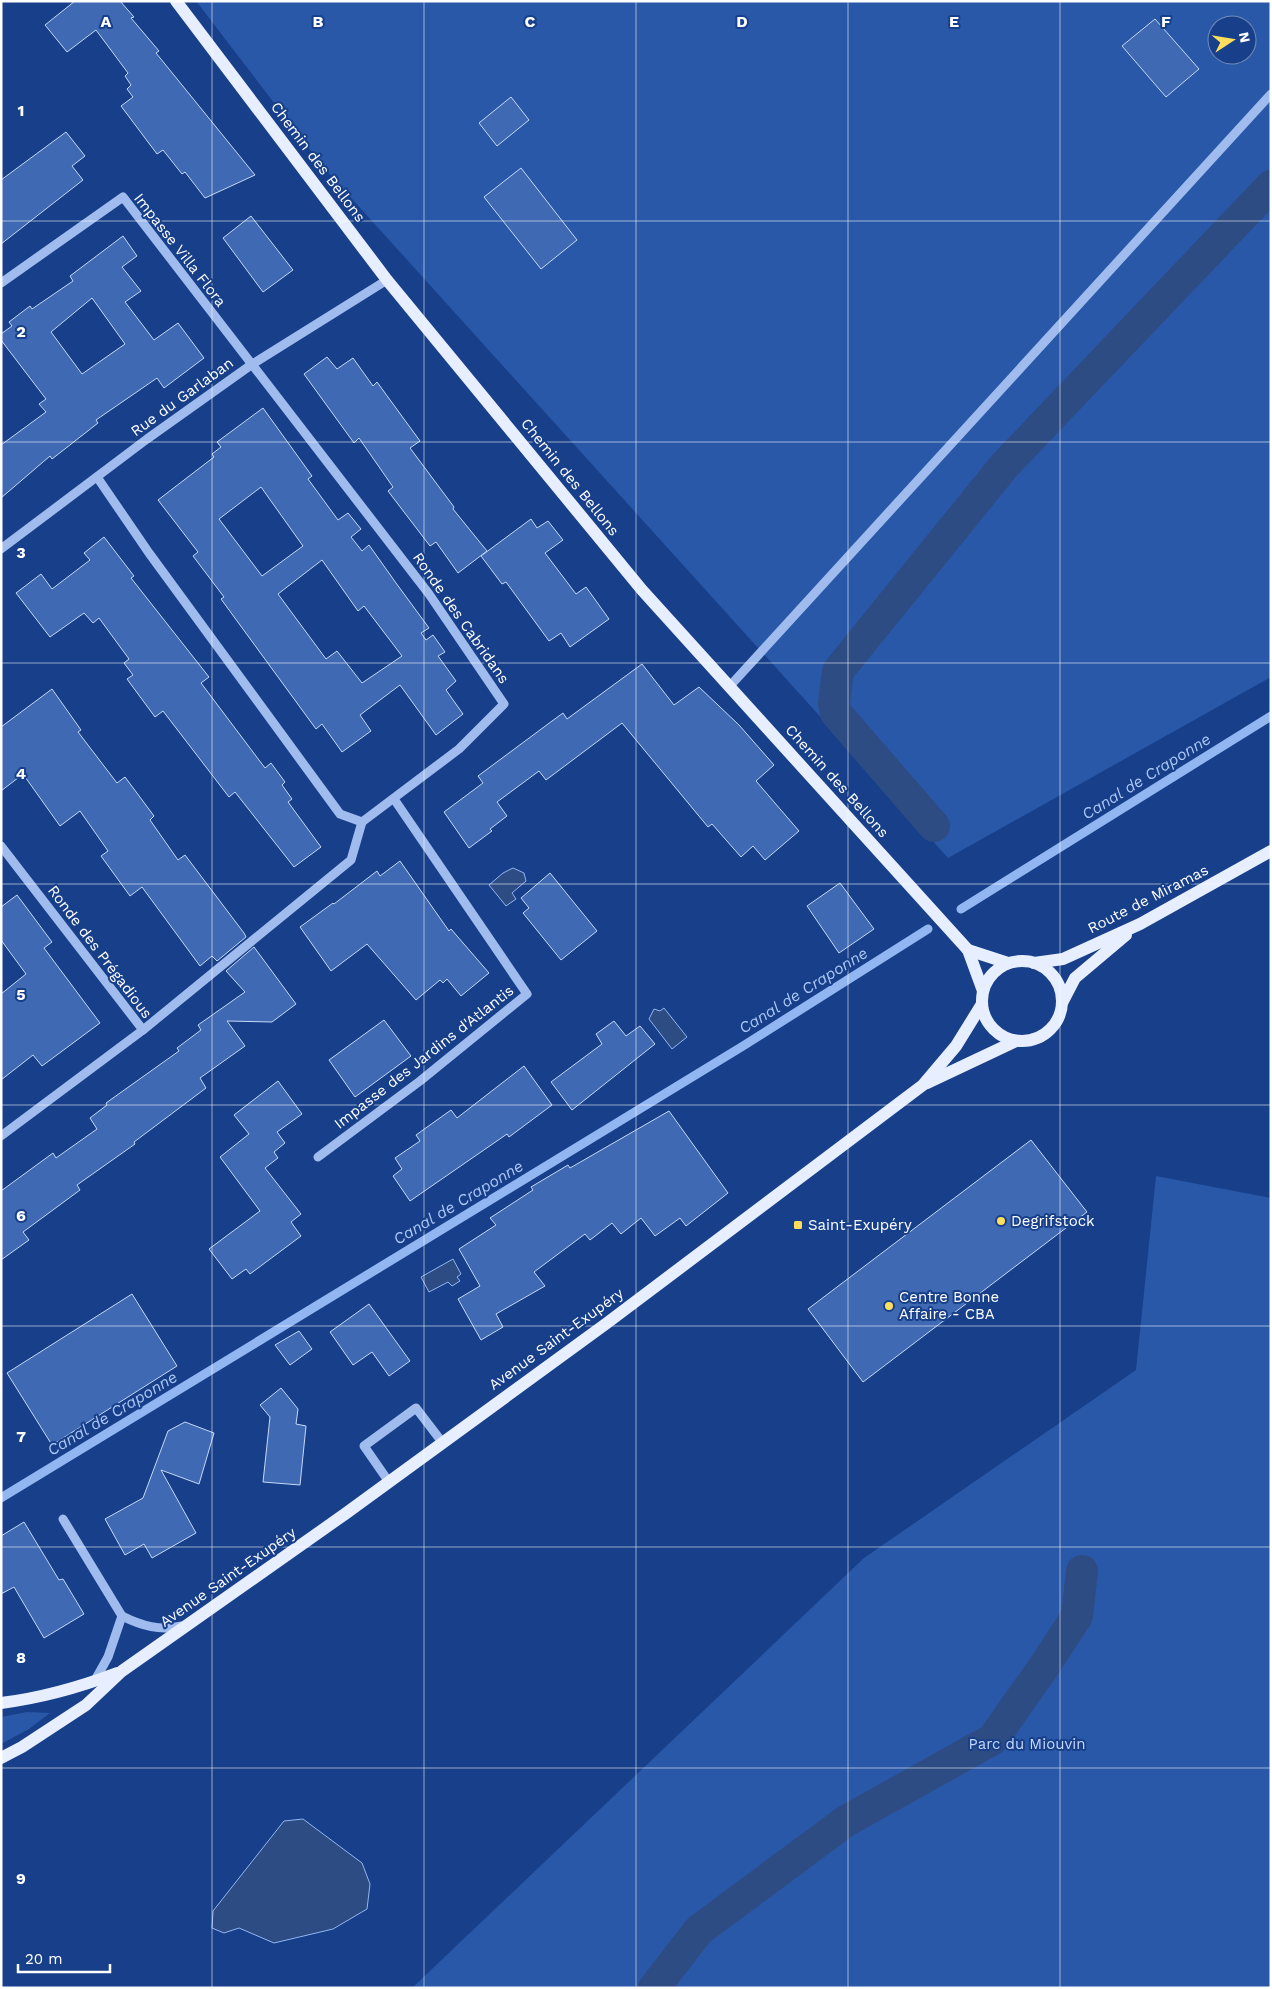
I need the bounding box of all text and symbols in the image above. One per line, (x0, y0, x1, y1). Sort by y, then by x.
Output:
text: A (101, 12, 112, 31)
text: B (313, 12, 324, 31)
text: C (525, 12, 536, 31)
text: D (736, 12, 748, 31)
text: E (949, 12, 959, 31)
text: F (1161, 12, 1171, 31)
north arrow (1207, 15, 1257, 65)
text: N (1236, 31, 1254, 44)
street label: Chemin des Bellons (267, 98, 369, 226)
text: 1 (18, 101, 24, 120)
street label: Impasse Villa Flora (130, 190, 230, 311)
text: 2 (16, 322, 26, 341)
street label: Rue du Garlaban (127, 354, 237, 440)
street label: Chemin des Bellons (517, 415, 623, 539)
text: 3 (16, 543, 26, 562)
street label: Ronde des Cabridans (409, 549, 513, 687)
street label: Chemin des Bellons (782, 721, 893, 841)
water label: Canal de Craponne (1078, 729, 1214, 824)
text: 4 (16, 764, 26, 783)
street label: Route de Miramas (1085, 861, 1211, 937)
street label: Ronde des Prégadious (44, 882, 156, 1022)
water label: Canal de Craponne (735, 943, 871, 1038)
street label: Impasse des Jardins d'Atlantis (331, 981, 517, 1133)
text: 5 (16, 985, 26, 1004)
water label: Canal de Craponne (390, 1156, 527, 1249)
text: 6 (16, 1206, 26, 1225)
place label: Degrifstock (1011, 1212, 1095, 1230)
marker: Degrifstock (995, 1215, 1007, 1227)
place label: Saint-Exupéry (808, 1216, 912, 1234)
marker: Saint-Exupéry (792, 1219, 804, 1231)
street label: Avenue Saint-Exupéry (485, 1284, 627, 1394)
place label: Centre Bonne Affaire - CBA (899, 1288, 999, 1323)
marker: Centre Bonne Affaire - CBA (883, 1300, 895, 1312)
water label: Canal de Craponne (44, 1367, 181, 1460)
text: 7 (16, 1427, 26, 1446)
street label: Avenue Saint-Exupéry (157, 1523, 300, 1631)
text: 8 (16, 1648, 26, 1667)
park label: Parc du Miouvin (969, 1735, 1085, 1753)
text: 9 (16, 1869, 26, 1888)
scale bar (18, 1942, 110, 1974)
text: 20 m (25, 1950, 63, 1968)

